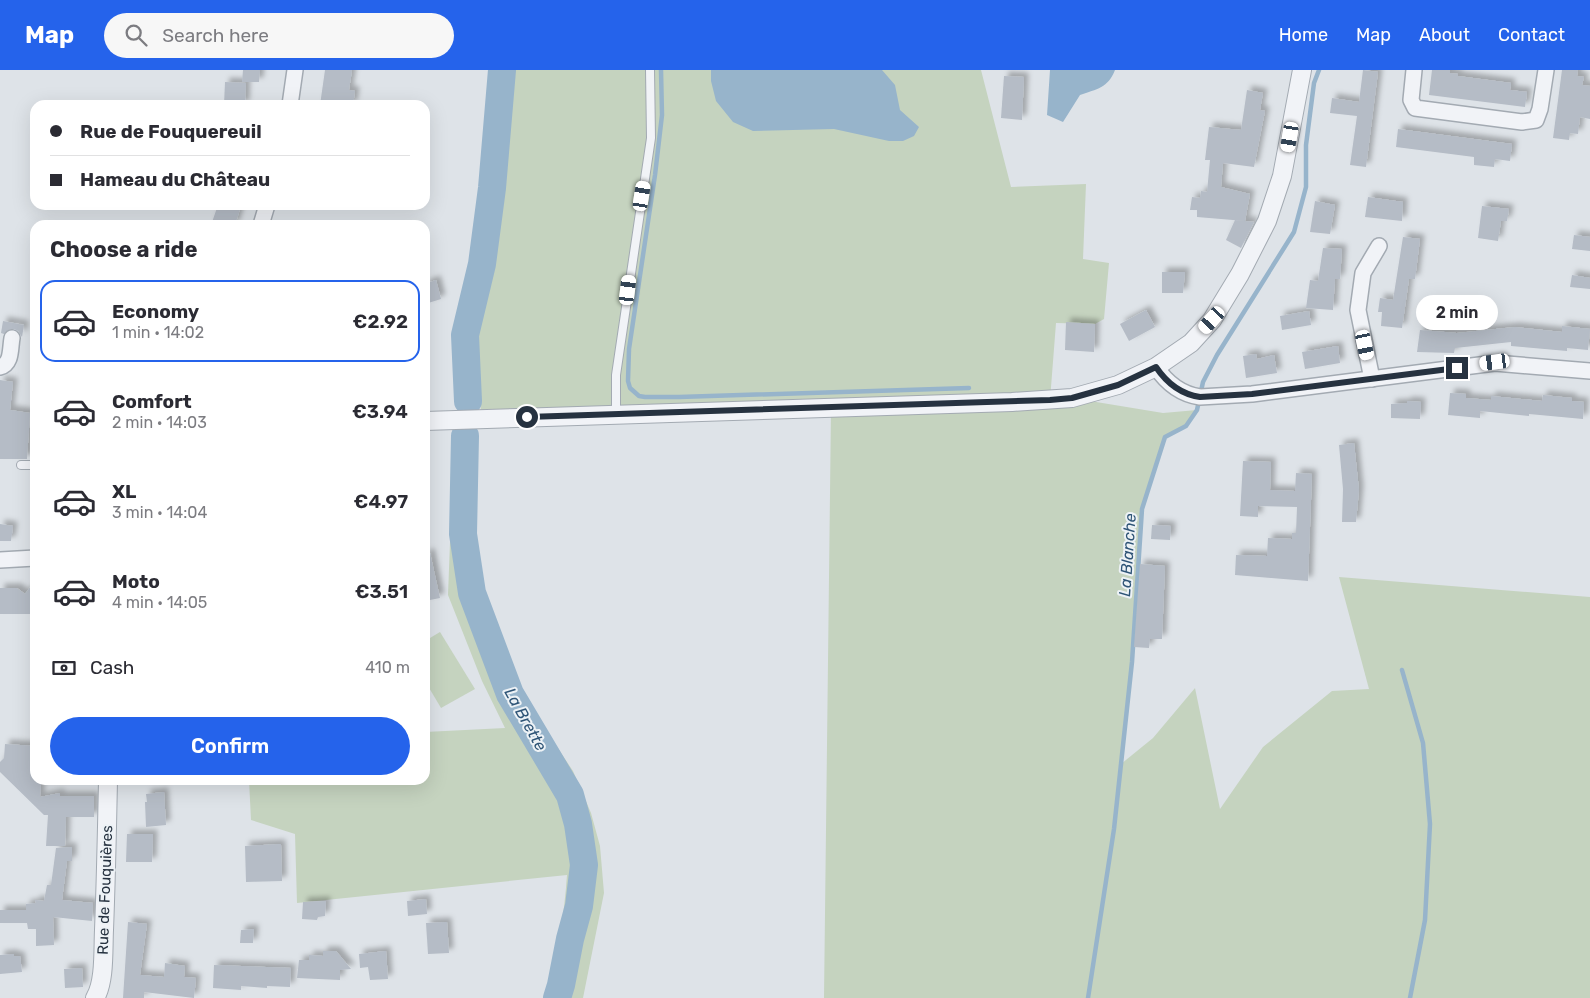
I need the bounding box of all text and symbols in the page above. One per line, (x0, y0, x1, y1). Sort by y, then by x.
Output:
search box (104, 13, 454, 58)
text: Map (25, 21, 74, 49)
icon: search (122, 21, 150, 49)
text: Search here (162, 24, 269, 47)
text: Home (1279, 24, 1328, 46)
text: Map (1356, 24, 1391, 46)
text: About (1419, 24, 1470, 46)
text: Contact (1498, 24, 1565, 46)
text: Rue de Fouquereuil (80, 120, 262, 143)
car (1280, 121, 1299, 153)
text: Hameau du Château (80, 168, 270, 191)
car (632, 180, 651, 212)
text: Choose a ride (50, 236, 197, 263)
car (618, 274, 637, 306)
callout: 2 min (1416, 296, 1498, 330)
icon: car (52, 299, 97, 344)
text: Economy (112, 300, 199, 323)
text: 2 min (1436, 303, 1478, 322)
car (1196, 304, 1227, 336)
text: €2.92 (353, 310, 408, 333)
text: 1 min · 14:02 (112, 323, 204, 342)
car (1354, 329, 1375, 361)
car (1479, 353, 1510, 371)
route end (1446, 357, 1468, 379)
icon: car (52, 389, 97, 434)
text: Comfort (112, 390, 192, 413)
text: €3.94 (352, 400, 408, 423)
route start (516, 406, 538, 428)
text: 2 min · 14:03 (112, 413, 207, 432)
icon: car (52, 479, 97, 524)
text: XL (112, 480, 136, 503)
text: €4.97 (354, 490, 408, 513)
text: 3 min · 14:04 (112, 503, 207, 522)
water label: La Blanche (1115, 513, 1140, 597)
icon: car (52, 569, 97, 614)
text: Moto (112, 570, 160, 593)
text: €3.51 (355, 580, 408, 603)
text: 4 min · 14:05 (112, 593, 207, 612)
icon: cash (50, 654, 78, 682)
text: Cash (90, 656, 134, 679)
text: 410 m (365, 658, 410, 677)
water label: La Brette (501, 684, 551, 754)
button: Confirm (50, 717, 410, 775)
street label: Rue de Fouquières (94, 825, 116, 955)

